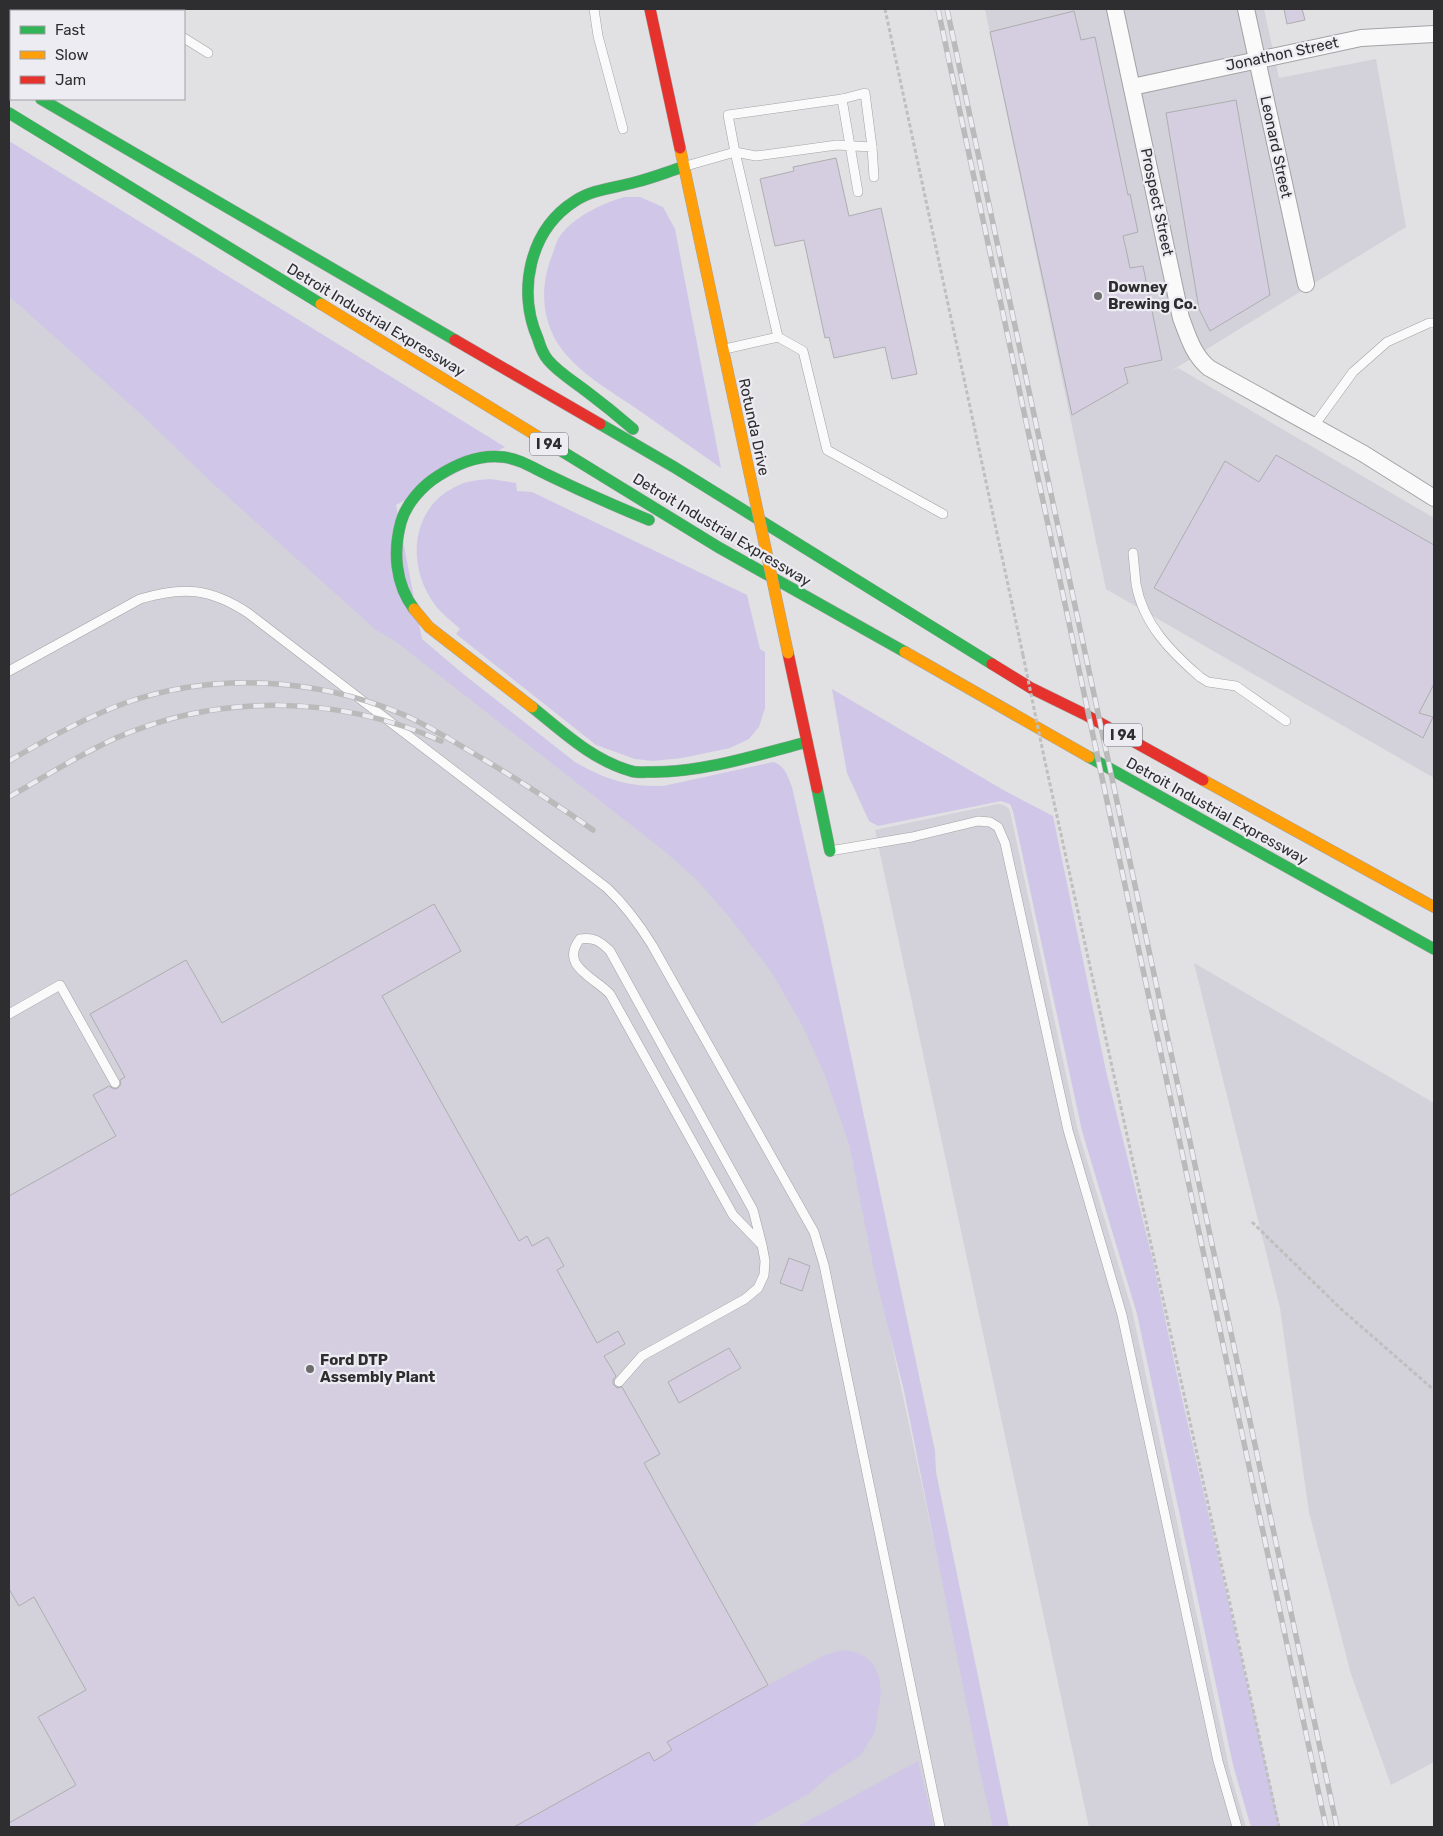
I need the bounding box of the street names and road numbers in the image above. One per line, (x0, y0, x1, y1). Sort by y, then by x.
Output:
street label: Jonathon Street (1224, 33, 1340, 75)
street label: Leonard Street (1256, 94, 1296, 200)
street label: Prospect Street (1137, 146, 1177, 258)
street label: Detroit Industrial Expressway (284, 260, 468, 380)
street label: Rotunda Drive (735, 377, 773, 477)
road number: I 94 (530, 432, 568, 456)
street label: Detroit Industrial Expressway (630, 470, 814, 590)
road number: I 94 (1104, 724, 1142, 746)
street label: Detroit Industrial Expressway (1123, 753, 1311, 869)

